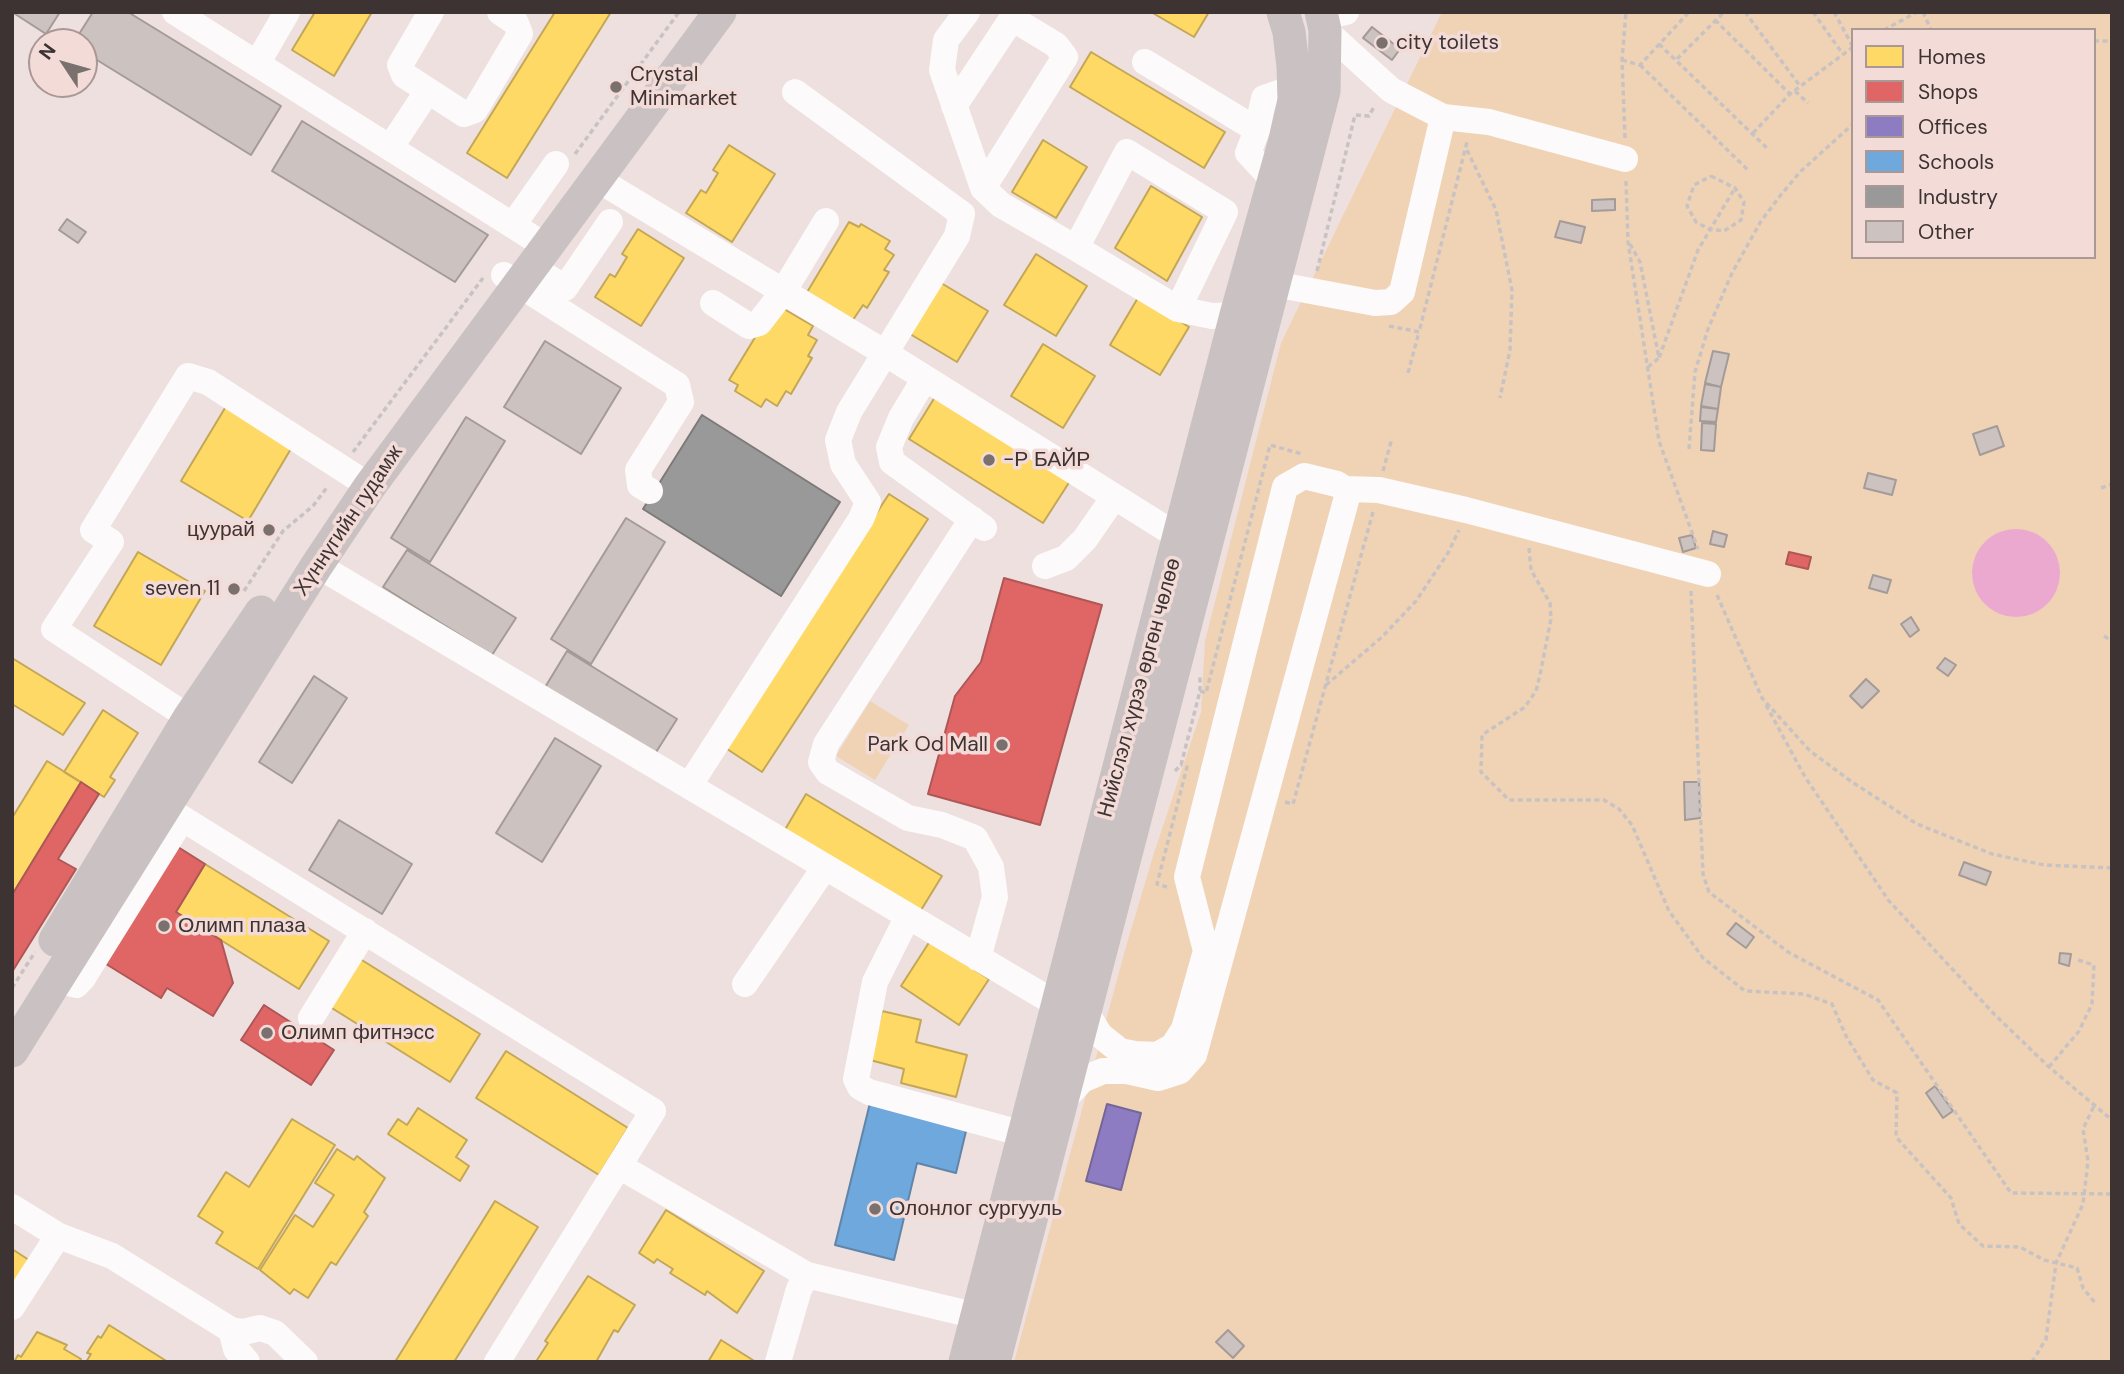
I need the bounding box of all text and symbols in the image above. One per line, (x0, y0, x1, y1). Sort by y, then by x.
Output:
north arrow (28, 28, 98, 98)
legend (1851, 28, 2096, 259)
place label: city toilets (1396, 30, 1499, 56)
marker: city toilets (1374, 35, 1390, 51)
text: N (33, 39, 61, 64)
text: Homes (1918, 43, 1986, 71)
place label: Crystal Minimarket (630, 62, 737, 112)
text: Shops (1918, 78, 1978, 106)
marker: Crystal Minimarket (608, 79, 624, 95)
text: Offices (1918, 113, 1988, 141)
text: Schools (1918, 148, 1994, 176)
text: Industry (1918, 183, 1998, 211)
text: Other (1918, 218, 1974, 246)
street label: Хүннүгийн гудамж (289, 441, 409, 601)
place label: -Р БАЙР (1003, 447, 1090, 473)
marker: -Р БАЙР (981, 452, 997, 468)
place label: цуурай (187, 517, 255, 543)
marker: цуурай (261, 522, 277, 538)
street label: Нийслэл хүрээ өргөн чөлөө (1093, 556, 1187, 820)
place label: seven 11 (145, 576, 220, 602)
marker: seven 11 (226, 581, 242, 597)
place label: Park Od Mall (867, 732, 988, 758)
marker: Park Od Mall (994, 737, 1010, 753)
place label: Олимп плаза (178, 913, 306, 939)
marker: Олимп плаза (156, 918, 172, 934)
place label: Олимп фитнэсс (281, 1020, 434, 1046)
marker: Олимп фитнэсс (259, 1025, 275, 1041)
place label: Олонлог сургууль (889, 1196, 1062, 1222)
marker: Олонлог сургууль (867, 1201, 883, 1217)

